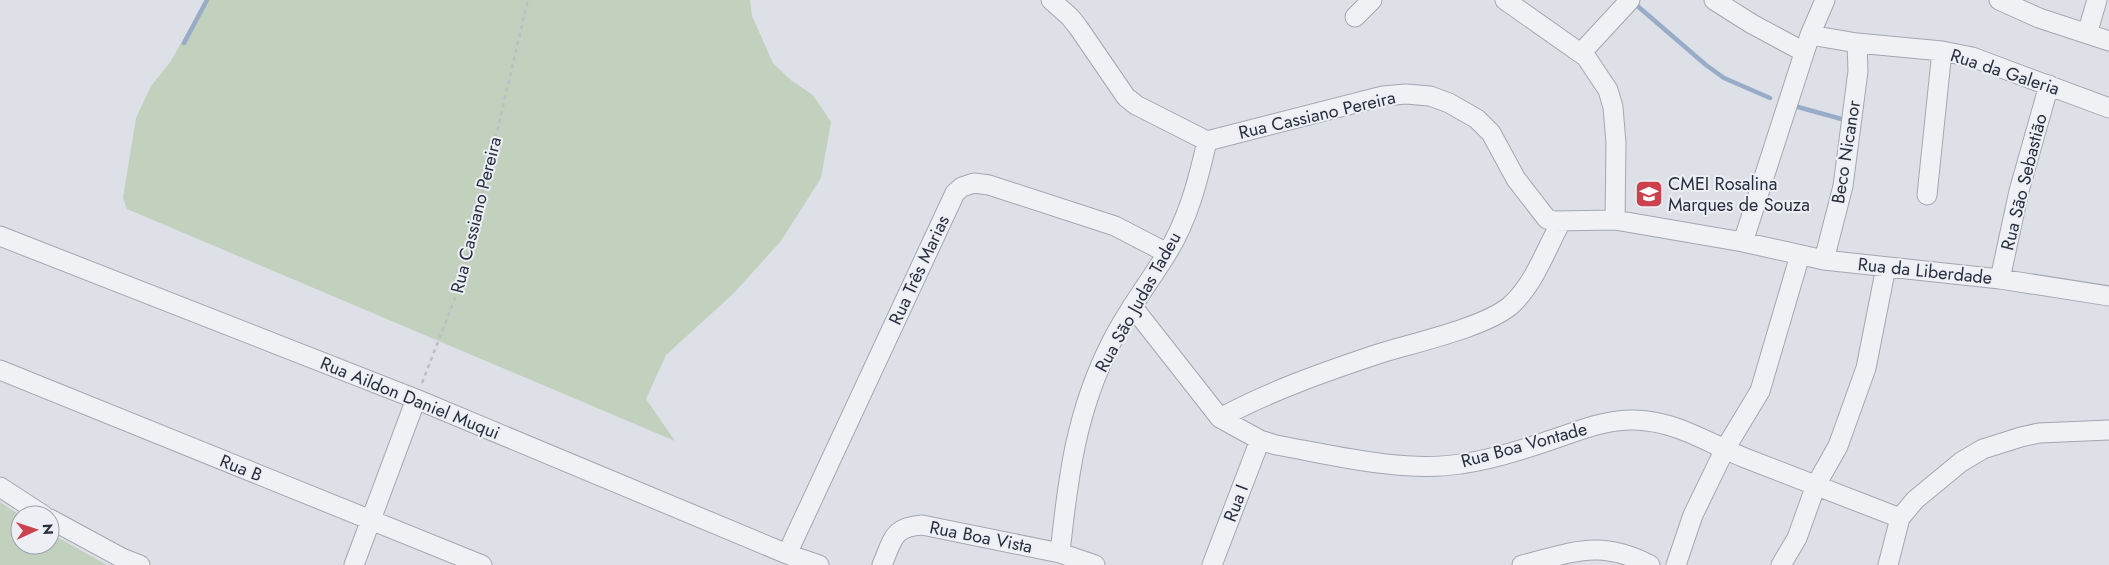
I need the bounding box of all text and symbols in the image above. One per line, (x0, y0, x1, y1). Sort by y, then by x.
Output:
street label: Rua da Galeria (1947, 42, 2063, 102)
street label: Rua Cassiano Pereira (1236, 84, 1398, 146)
street label: Beco Nicanor (1825, 98, 1867, 206)
street label: Rua São Sebastião (1994, 111, 2054, 253)
street label: Rua Cassiano Pereira (444, 134, 508, 296)
place label: CMEI Rosalina Marques de Souza (1668, 171, 1810, 218)
school or university icon: CMEI Rosalina Marques de Souza (1634, 179, 1664, 209)
street label: Rua Três Marias (882, 211, 956, 329)
street label: Rua São Judas Tadeu (1089, 227, 1187, 377)
street label: Rua da Liberdade (1857, 251, 1993, 291)
street label: Rua Aildon Daniel Muqui (316, 350, 504, 446)
street label: Rua Boa Vontade (1458, 416, 1590, 474)
street label: Rua B (216, 448, 266, 488)
street label: Rua I (1217, 481, 1255, 525)
north arrow (10, 505, 60, 555)
street label: Rua Boa Vista (927, 514, 1035, 560)
text: N (38, 523, 58, 535)

